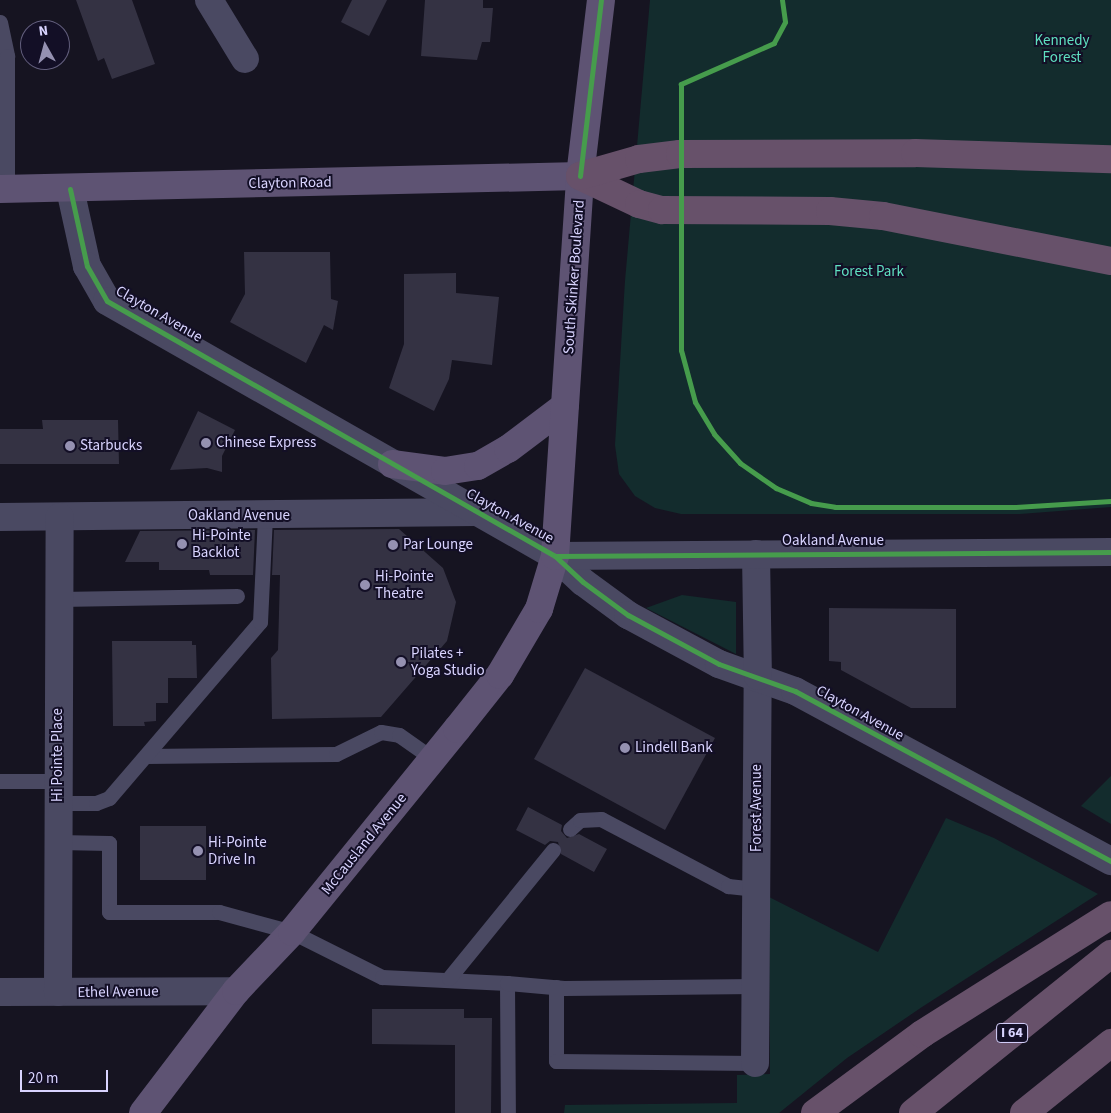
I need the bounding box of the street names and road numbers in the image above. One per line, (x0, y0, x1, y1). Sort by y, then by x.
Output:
street label: Clayton Road (248, 173, 332, 193)
street label: South Skinker Boulevard (560, 199, 588, 355)
street label: Clayton Avenue (112, 282, 206, 346)
street label: Clayton Avenue (463, 485, 557, 547)
street label: Oakland Avenue (188, 507, 290, 525)
street label: Oakland Avenue (782, 532, 884, 550)
street label: Clayton Avenue (813, 682, 907, 744)
street label: Hi Pointe Place (49, 708, 67, 802)
street label: Forest Avenue (748, 764, 766, 852)
street label: McCausland Avenue (318, 790, 410, 898)
street label: Ethel Avenue (77, 982, 159, 1002)
road number: I 64 (996, 1021, 1028, 1044)

